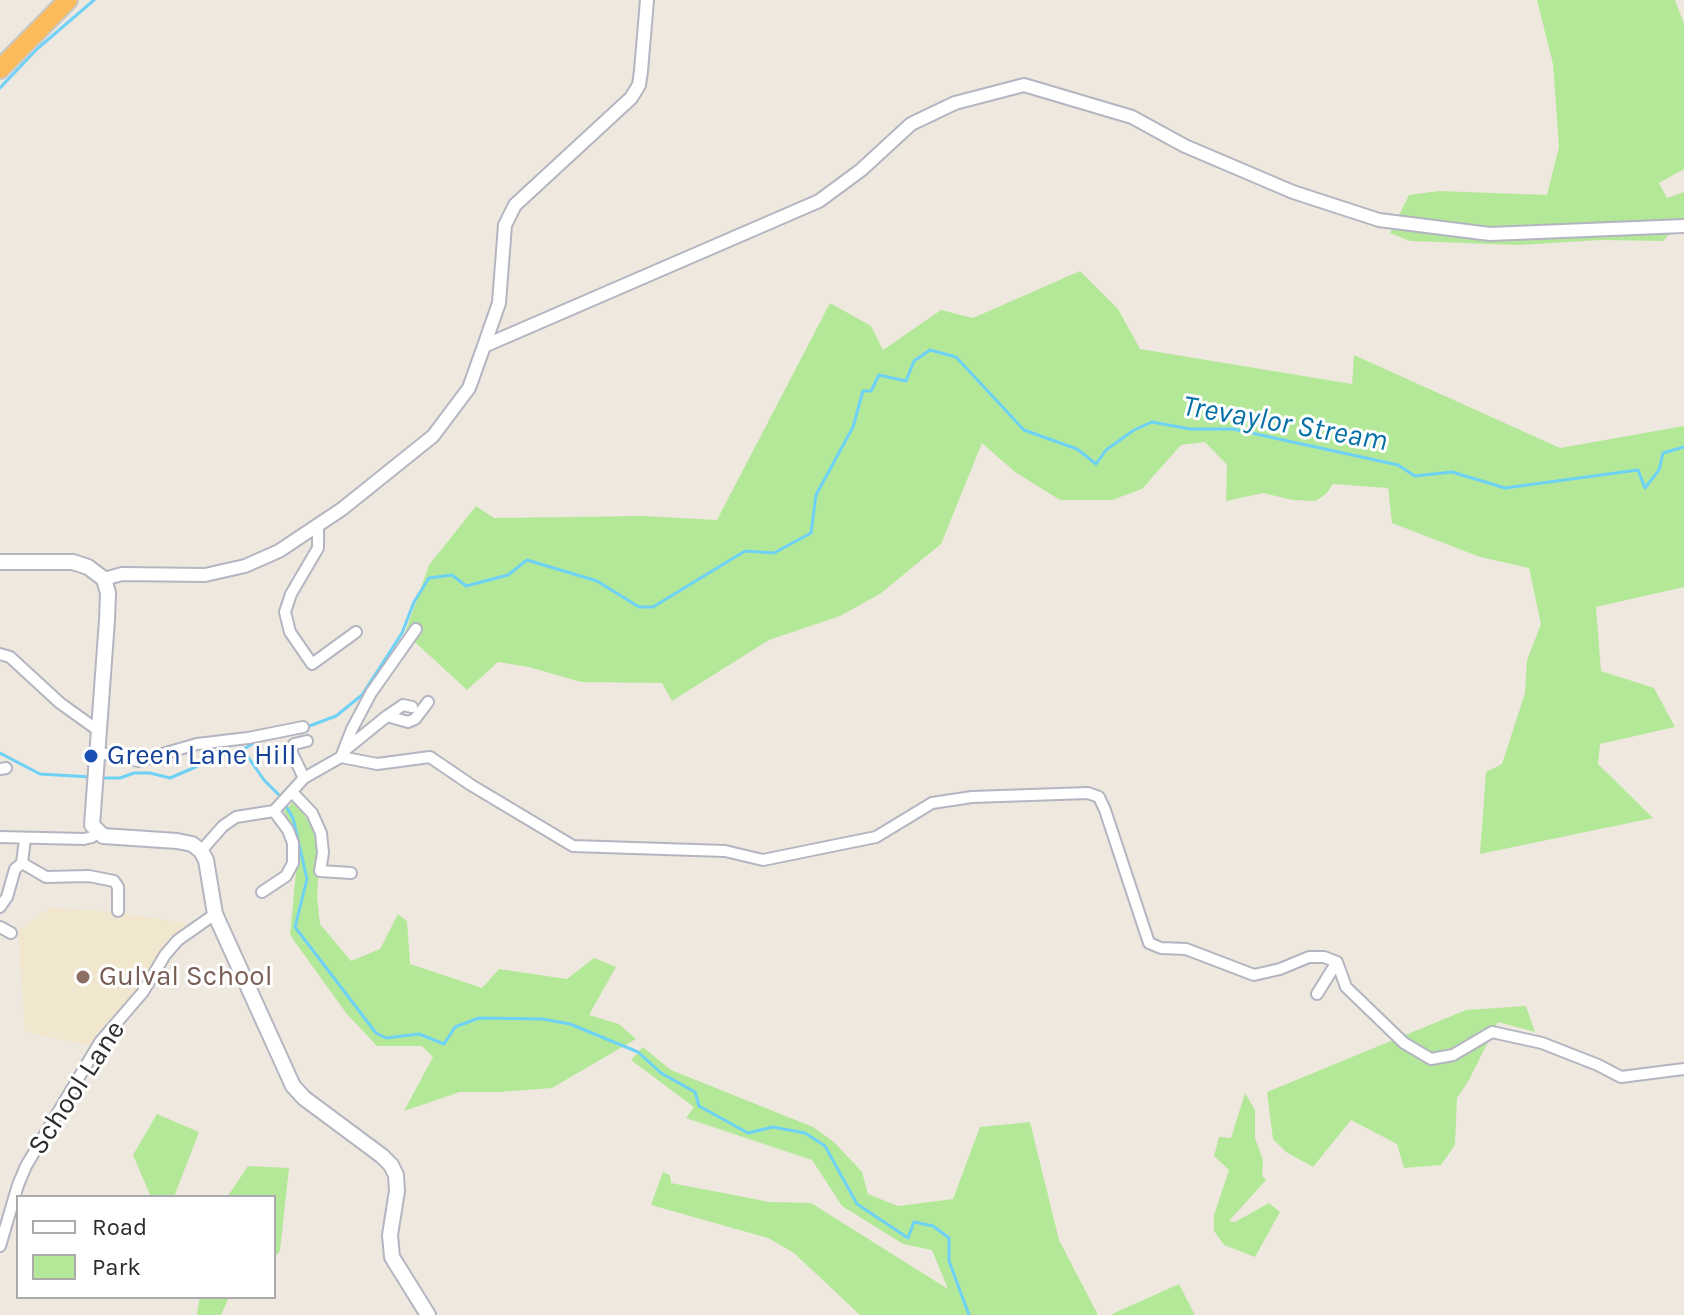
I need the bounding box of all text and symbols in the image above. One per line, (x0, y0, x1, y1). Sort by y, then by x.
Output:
water label: Trevaylor Stream (1180, 388, 1390, 460)
place label: Green Lane Hill (107, 739, 297, 773)
marker: Green Lane Hill (82, 747, 100, 765)
place label: Gulval School (99, 960, 273, 994)
marker: Gulval School (74, 968, 92, 986)
street label: School Lane (21, 1015, 133, 1161)
legend (16, 1195, 276, 1299)
text: Road (92, 1213, 147, 1241)
text: Park (92, 1253, 141, 1281)

